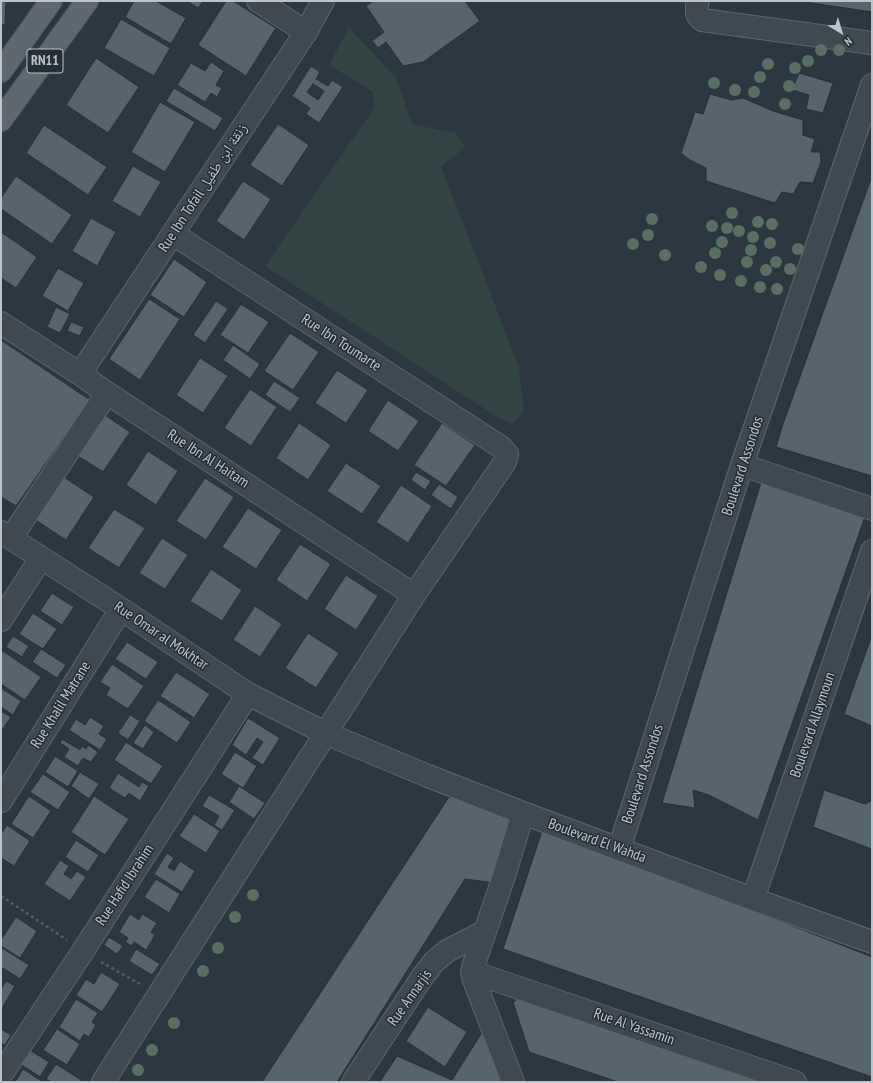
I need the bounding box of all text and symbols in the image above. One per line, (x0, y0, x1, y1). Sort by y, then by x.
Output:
north arrow (821, 12, 861, 52)
text: N (842, 34, 855, 49)
road number: RN11 (27, 49, 63, 73)
street label: Rue Ibn Tofail زنقة ابن طفيل (155, 120, 251, 256)
street label: Rue Ibn Toumarte (298, 311, 384, 375)
street label: Boulevard Assondos (718, 414, 768, 518)
street label: Rue Ibn Al Haitam (164, 426, 252, 492)
street label: Rue Omar al Mokhtar (110, 598, 212, 674)
street label: Rue Khalil Matrane (27, 658, 95, 752)
street label: Boulevard Allaymoun (787, 670, 839, 780)
street label: Boulevard Assondos (618, 722, 668, 826)
street label: Boulevard El Wahda (546, 815, 648, 867)
street label: Rue Hafid Ibrahim (92, 841, 158, 929)
street label: Rue Annarjis (384, 966, 436, 1030)
street label: Rue Al Yassamin (591, 1005, 677, 1049)

